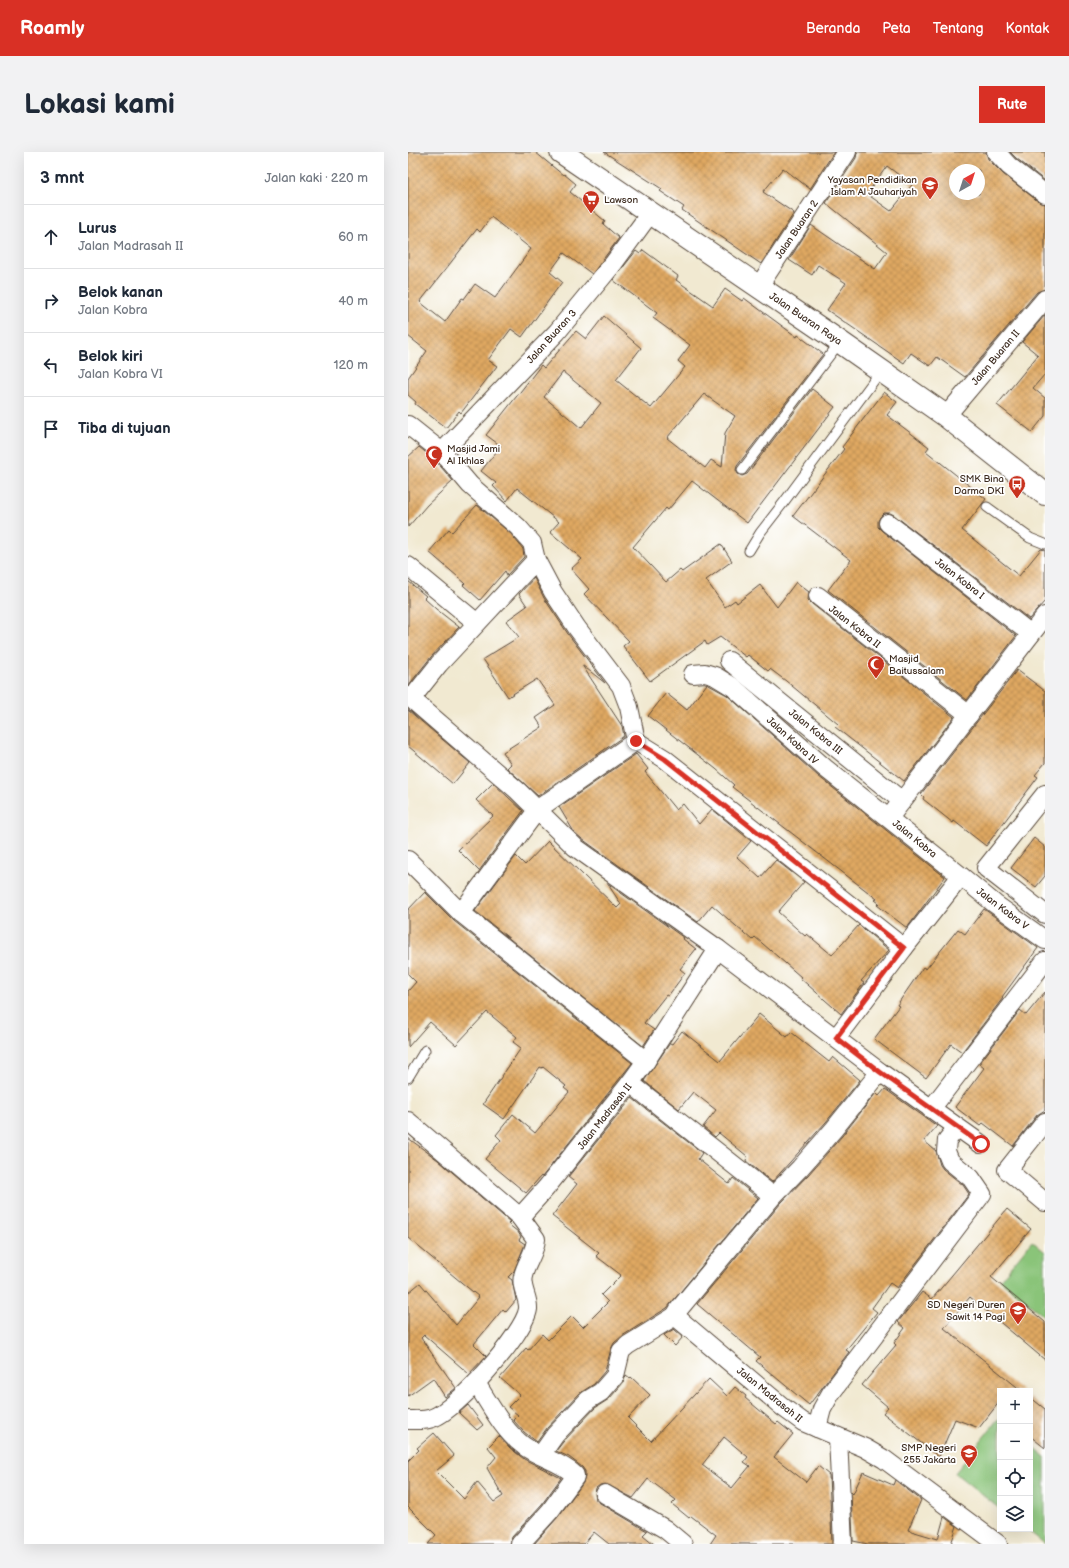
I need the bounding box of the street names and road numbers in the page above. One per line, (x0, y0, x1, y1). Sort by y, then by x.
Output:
street label: Jalan Buaran 2 (773, 198, 821, 261)
street label: Jalan Buaran Raya (767, 290, 844, 348)
street label: Jalan Buaran 3 (524, 307, 579, 366)
street label: Jalan Buaran II (969, 328, 1022, 388)
street label: Jalan Kobra I (932, 556, 986, 602)
street label: Jalan Kobra II (826, 603, 883, 651)
street label: Jalan Kobra III (786, 706, 845, 757)
street label: Jalan Kobra IV (764, 714, 821, 768)
street label: Jalan Kobra (890, 817, 939, 861)
street label: Jalan Kobra V (974, 885, 1031, 933)
street label: Jalan Madrasah II (575, 1081, 634, 1152)
street label: Jalan Madrasah II (734, 1365, 805, 1425)

